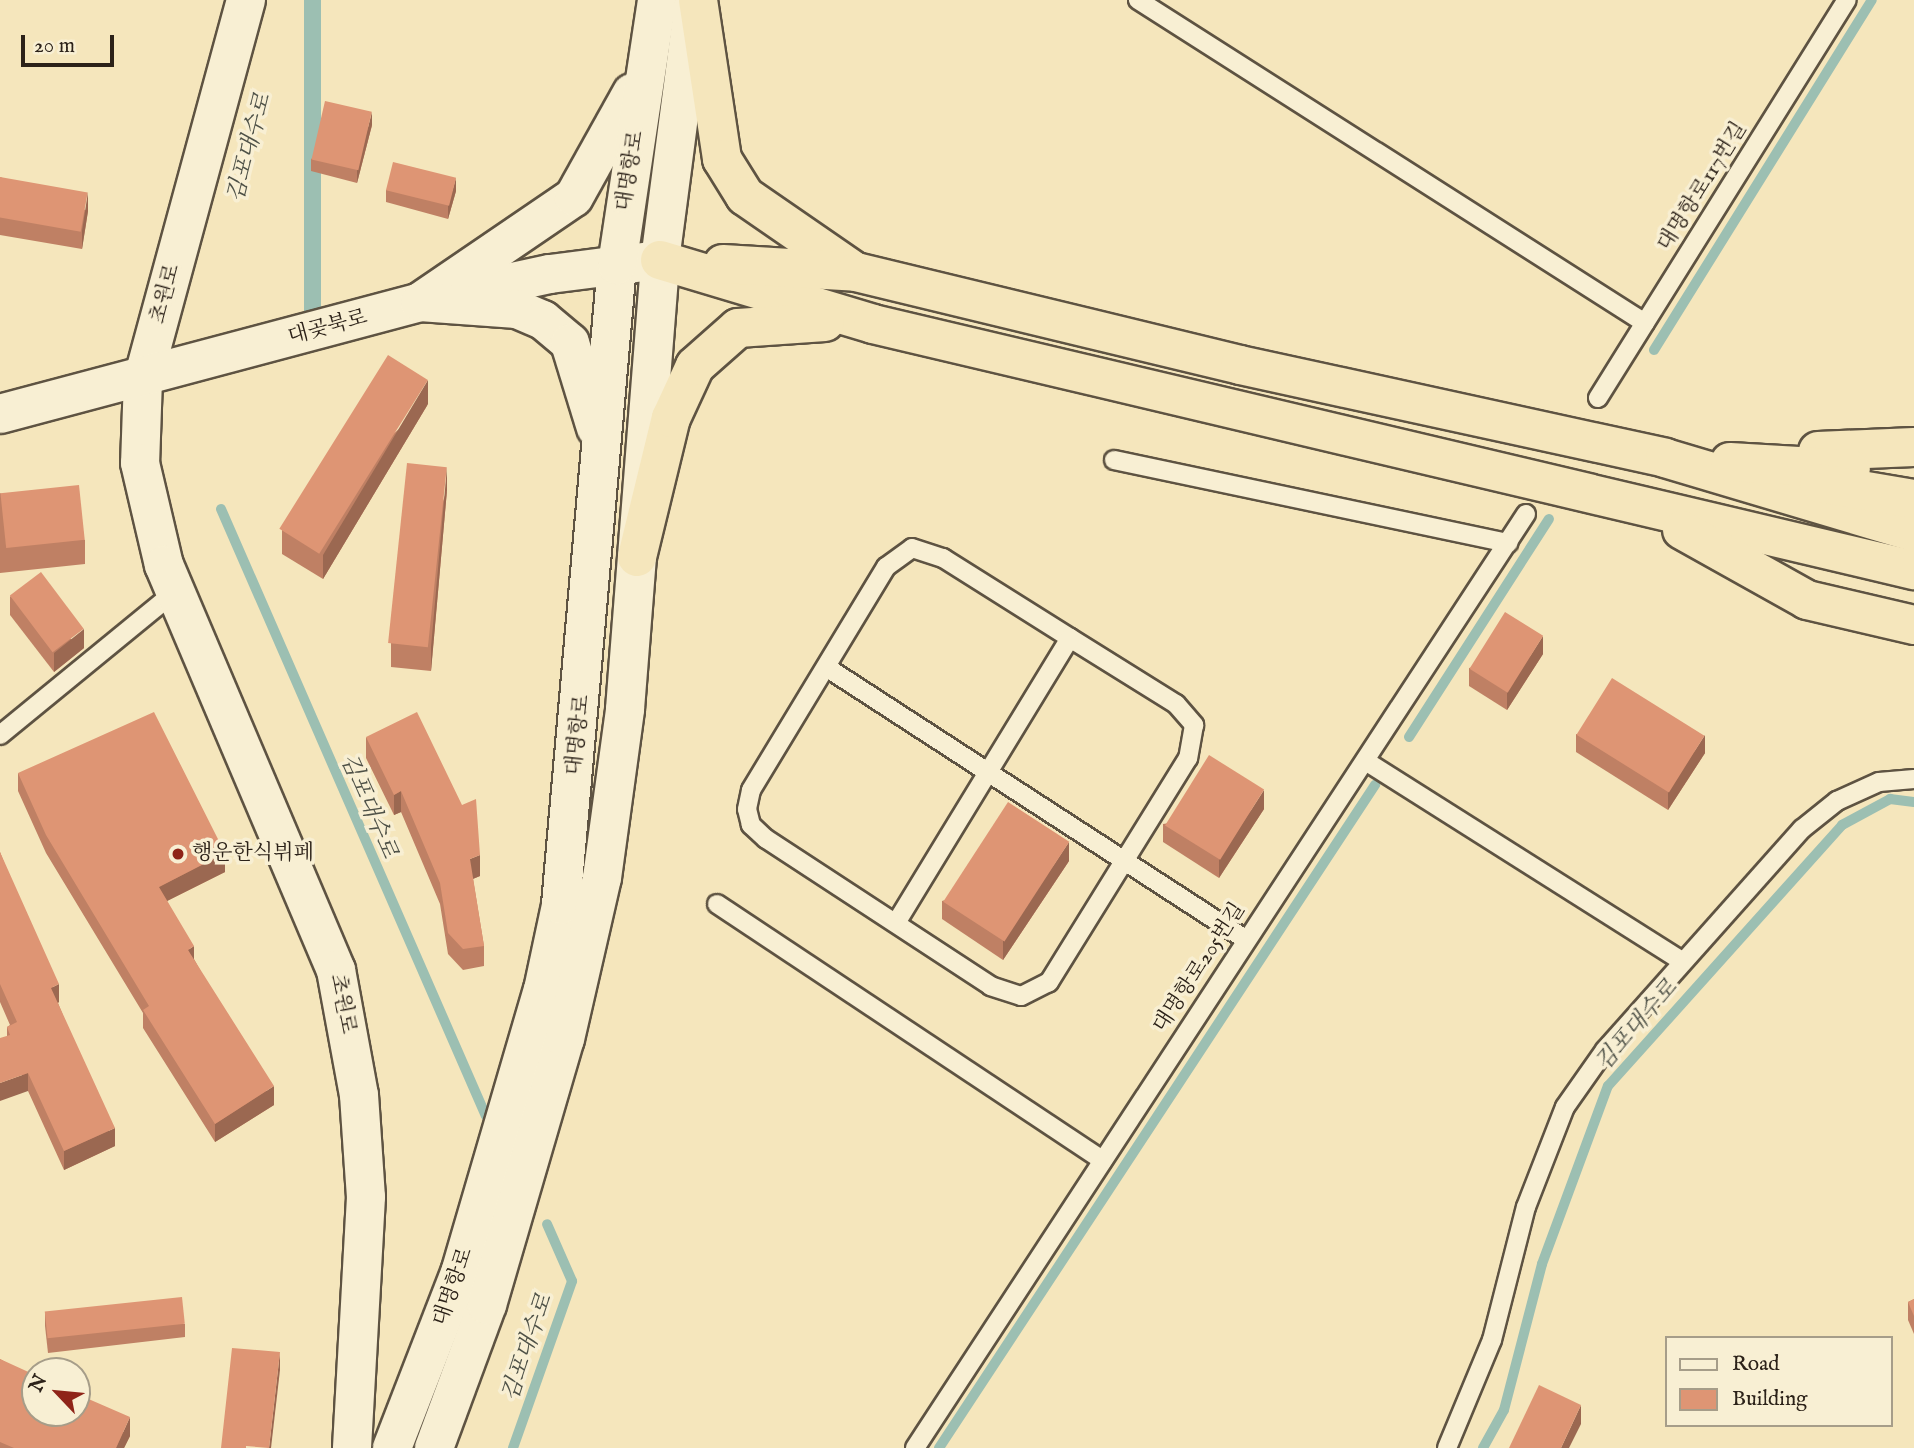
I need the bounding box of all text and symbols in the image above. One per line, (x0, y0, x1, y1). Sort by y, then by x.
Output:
scale bar (24, 21, 117, 65)
text: 20 m (34, 33, 75, 60)
water label: 김포대수로 (222, 91, 278, 205)
street label: 대명항로117번길 (1653, 118, 1753, 256)
street label: 대명항로 (612, 129, 650, 213)
street label: 초원로 (146, 261, 186, 327)
street label: 대곶북로 (286, 305, 370, 351)
street label: 대명항로 (562, 693, 596, 777)
water label: 김포대수로 (334, 749, 402, 863)
place label: 행운한식뷔페 (192, 841, 314, 867)
marker: 행운한식뷔페 (170, 846, 186, 862)
street label: 대명항로205번길 (1149, 898, 1251, 1038)
street label: 초원로 (324, 972, 360, 1036)
water label: 김포대수로 (1590, 975, 1684, 1077)
street label: 대명항로 (429, 1245, 479, 1329)
water label: 김포대수로 (497, 1291, 559, 1405)
legend (1666, 1336, 1893, 1427)
text: Road (1732, 1351, 1779, 1378)
north arrow (21, 1357, 91, 1427)
text: N (25, 1371, 53, 1396)
text: Building (1732, 1386, 1807, 1413)

